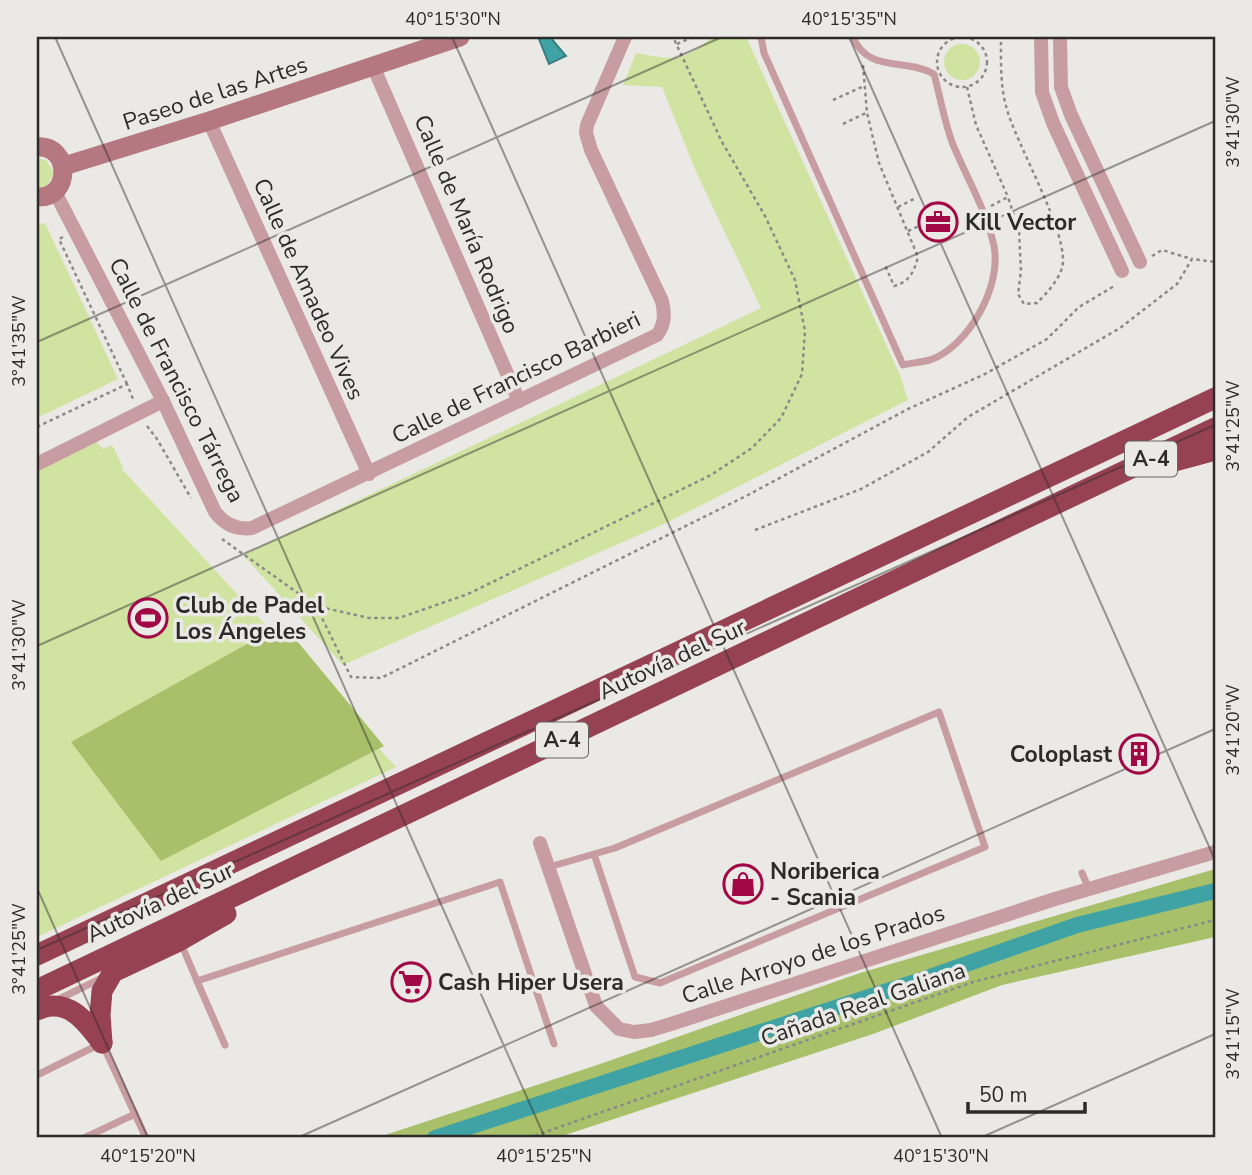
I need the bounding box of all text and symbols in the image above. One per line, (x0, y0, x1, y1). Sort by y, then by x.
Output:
text: 40°15'30"N (405, 7, 501, 31)
text: 40°15'35"N (801, 7, 897, 31)
street label: Paseo de las Artes (119, 49, 312, 138)
text: 3°41'30"W (1221, 76, 1245, 168)
street label: Calle de María Rodrigo (406, 110, 527, 338)
street label: Calle de Amadeo Vives (246, 173, 371, 405)
office icon: Kill Vector (917, 201, 959, 243)
place label: Kill Vector (965, 207, 1076, 238)
street label: Calle de Francisco Tárrega (101, 252, 252, 508)
text: 3°41'35"W (7, 295, 31, 387)
street label: Calle de Francisco Barbieri (387, 304, 646, 451)
text: 3°41'25"W (1221, 380, 1245, 472)
road number: A-4 (1125, 442, 1177, 476)
place label: Club de Padel Los Ángeles (175, 590, 325, 647)
sports icon: Club de Padel Los Ángeles (127, 597, 169, 639)
text: 3°41'30"W (7, 599, 31, 691)
street label: Autovía del Sur (594, 611, 752, 707)
text: 3°41'20"W (1221, 684, 1245, 776)
road number: A-4 (536, 722, 588, 758)
building icon: Coloplast (1118, 733, 1160, 775)
place label: Coloplast (1010, 739, 1112, 770)
street label: Autovía del Sur (82, 854, 240, 950)
place label: Noriberica - Scania (770, 856, 880, 913)
shop icon: Noriberica - Scania (722, 863, 764, 905)
street label: Calle Arroyo de los Prados (678, 897, 949, 1012)
text: 3°41'25"W (7, 903, 31, 995)
street label: Cañada Real Galiana (757, 955, 970, 1054)
supermarket icon: Cash Hiper Usera (390, 961, 432, 1003)
place label: Cash Hiper Usera (438, 967, 624, 998)
text: 3°41'15"W (1221, 988, 1245, 1080)
scale bar (968, 1070, 1086, 1114)
text: 50 m (979, 1081, 1028, 1109)
text: 40°15'20"N (100, 1144, 196, 1168)
text: 40°15'25"N (496, 1144, 592, 1168)
text: 40°15'30"N (893, 1144, 989, 1168)

